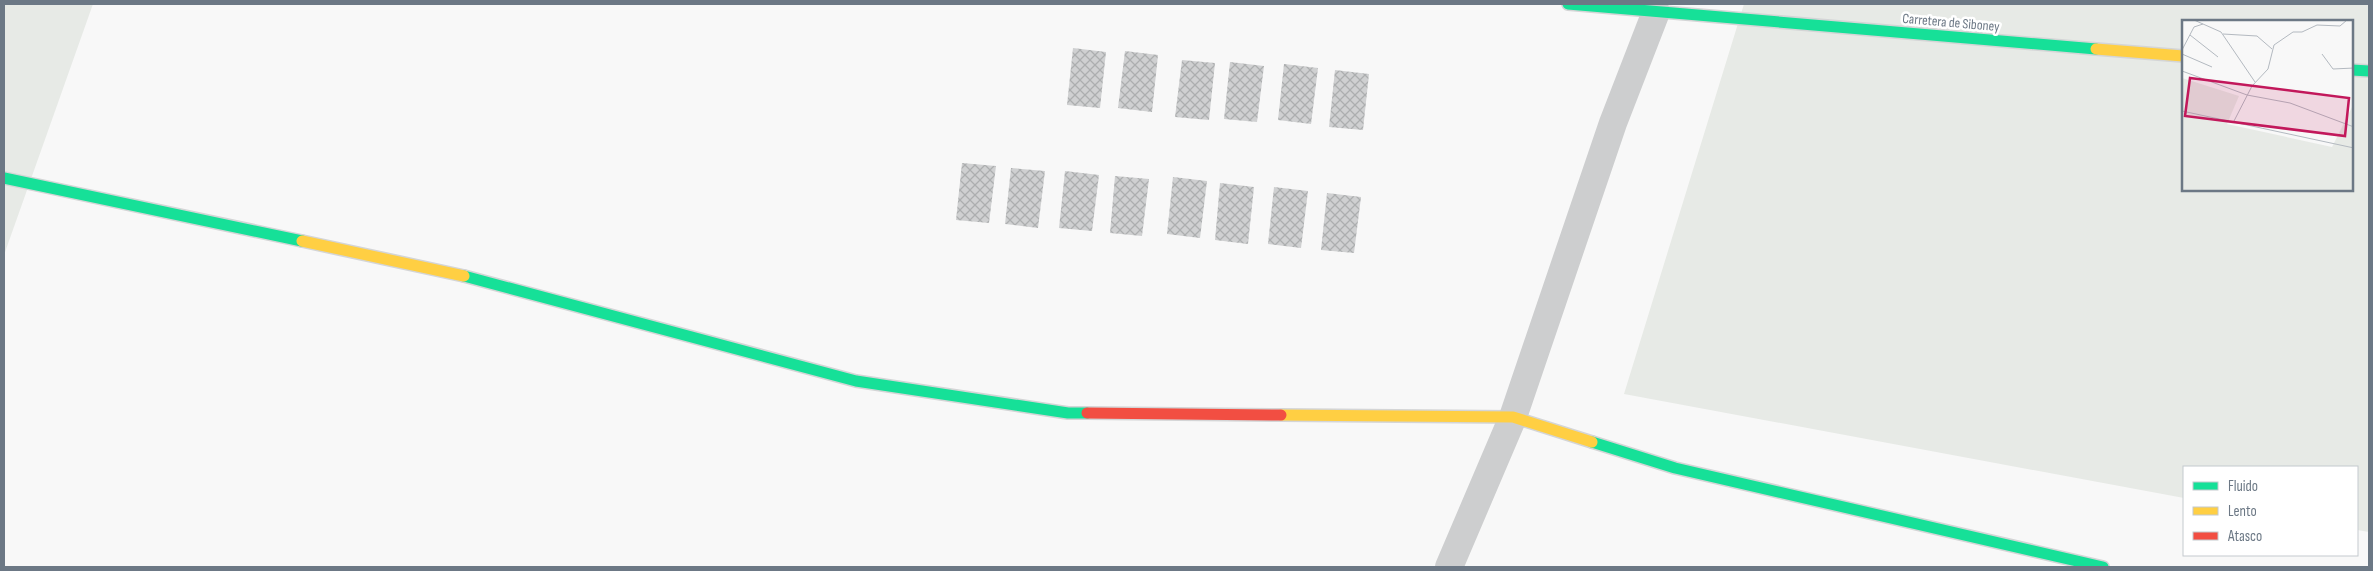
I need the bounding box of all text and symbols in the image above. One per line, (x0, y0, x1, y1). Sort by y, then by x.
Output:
street label: Carretera de Siboney (1902, 10, 2001, 35)
inset map (2182, 20, 2353, 191)
legend (2183, 466, 2358, 556)
text: Fluido (2228, 477, 2258, 496)
text: Lento (2228, 502, 2257, 521)
text: Atasco (2227, 527, 2262, 546)

